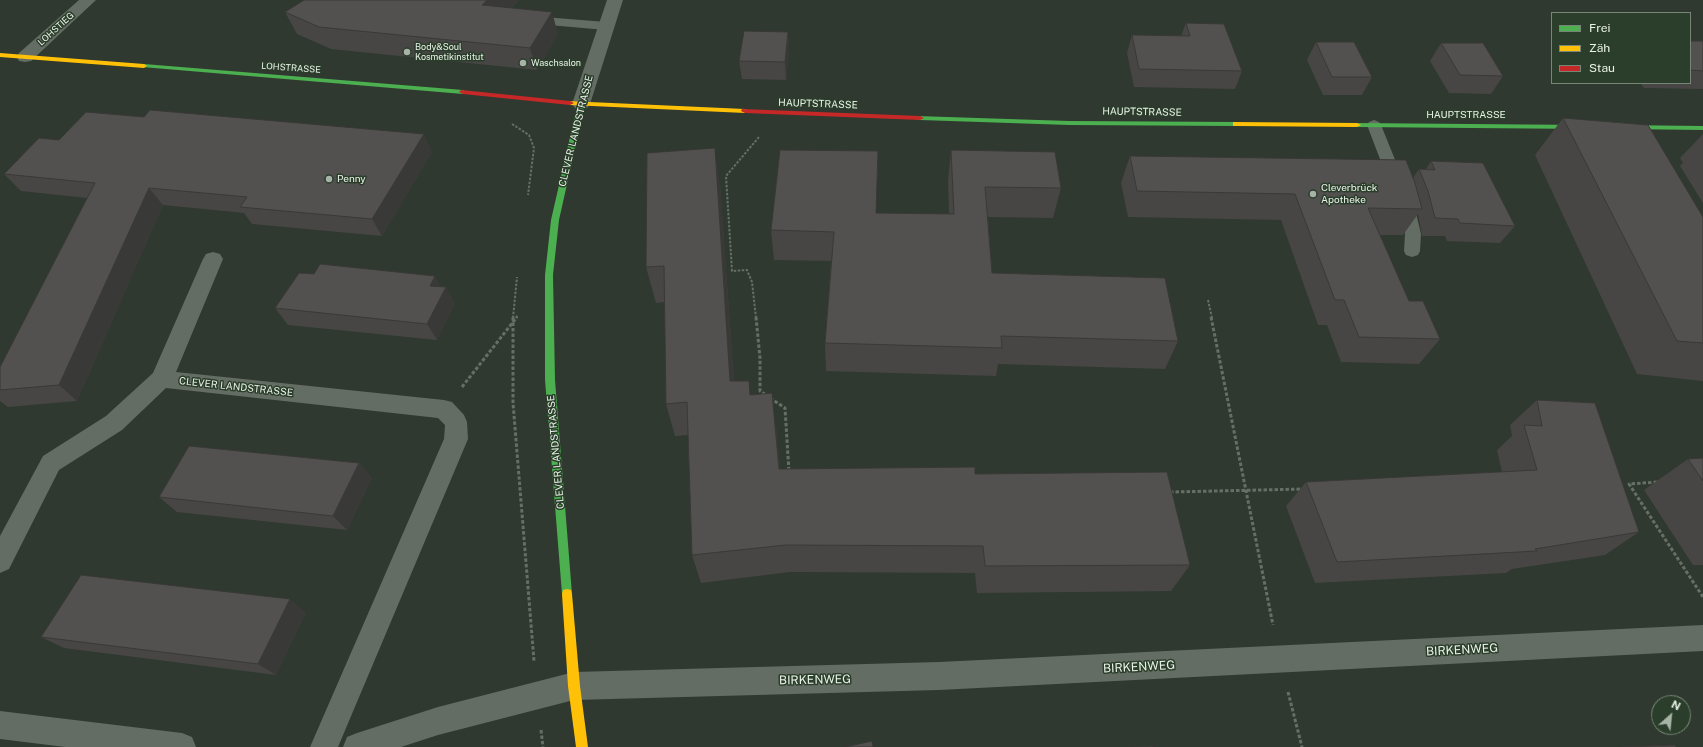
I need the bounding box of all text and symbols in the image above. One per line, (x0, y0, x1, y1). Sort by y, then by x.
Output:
street label: LOHSTIEG (36, 10, 76, 48)
legend (1551, 12, 1691, 84)
text: Frei (1589, 21, 1611, 35)
text: Zäh (1589, 41, 1610, 55)
place label: Body&Soul Kosmetikinstitut (415, 42, 484, 63)
marker: Body&Soul Kosmetikinstitut (402, 47, 412, 57)
marker: Waschsalon (518, 58, 528, 68)
place label: Waschsalon (531, 58, 581, 68)
street label: LOHSTRASSE (261, 61, 321, 75)
text: Stau (1589, 61, 1615, 75)
street label: CLEVER LANDSTRASSE (556, 74, 596, 188)
street label: HAUPTSTRASSE (778, 97, 858, 111)
street label: HAUPTSTRASSE (1102, 105, 1182, 119)
street label: HAUPTSTRASSE (1426, 109, 1506, 121)
place label: Penny (337, 173, 366, 185)
marker: Penny (324, 174, 334, 184)
place label: Cleverbrück Apotheke (1321, 182, 1377, 206)
marker: Cleverbrück Apotheke (1308, 189, 1318, 199)
street label: CLEVER LANDSTRASSE (178, 375, 294, 399)
street label: CLEVER LANDSTRASSE (545, 395, 567, 509)
street label: BIRKENWEG (1426, 641, 1498, 659)
street label: BIRKENWEG (1103, 658, 1175, 676)
street label: BIRKENWEG (779, 672, 851, 688)
north arrow (1651, 695, 1691, 735)
text: N (1669, 698, 1683, 712)

